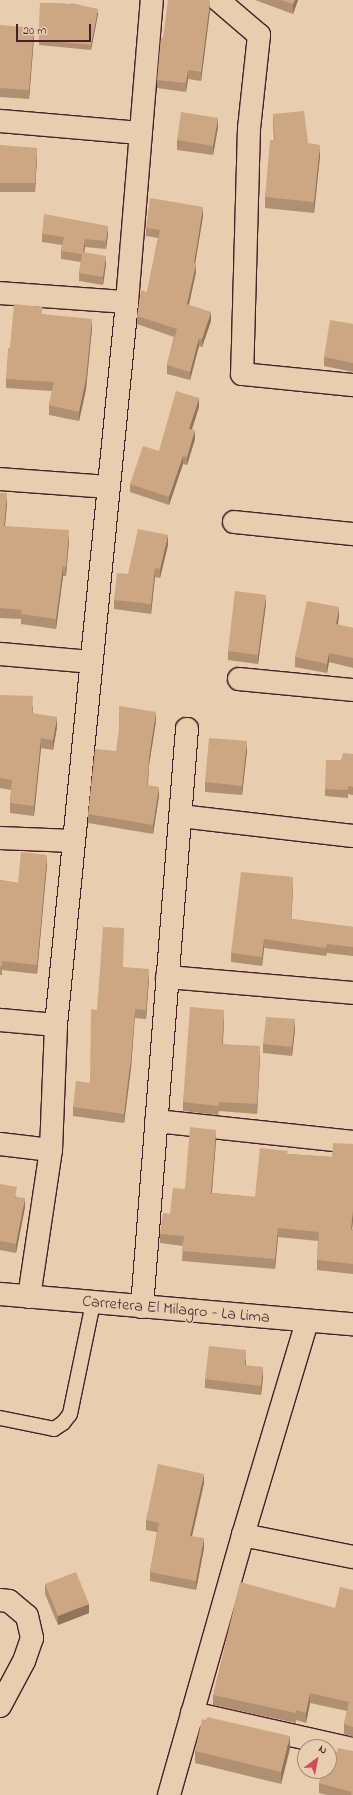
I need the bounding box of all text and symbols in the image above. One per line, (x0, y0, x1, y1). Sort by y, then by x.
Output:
scale bar (18, 16, 93, 42)
text: 20 m (23, 22, 46, 40)
street label: Carretera El Milagro - La Lima (82, 1292, 270, 1328)
north arrow (297, 1739, 337, 1779)
text: N (315, 1741, 330, 1758)

